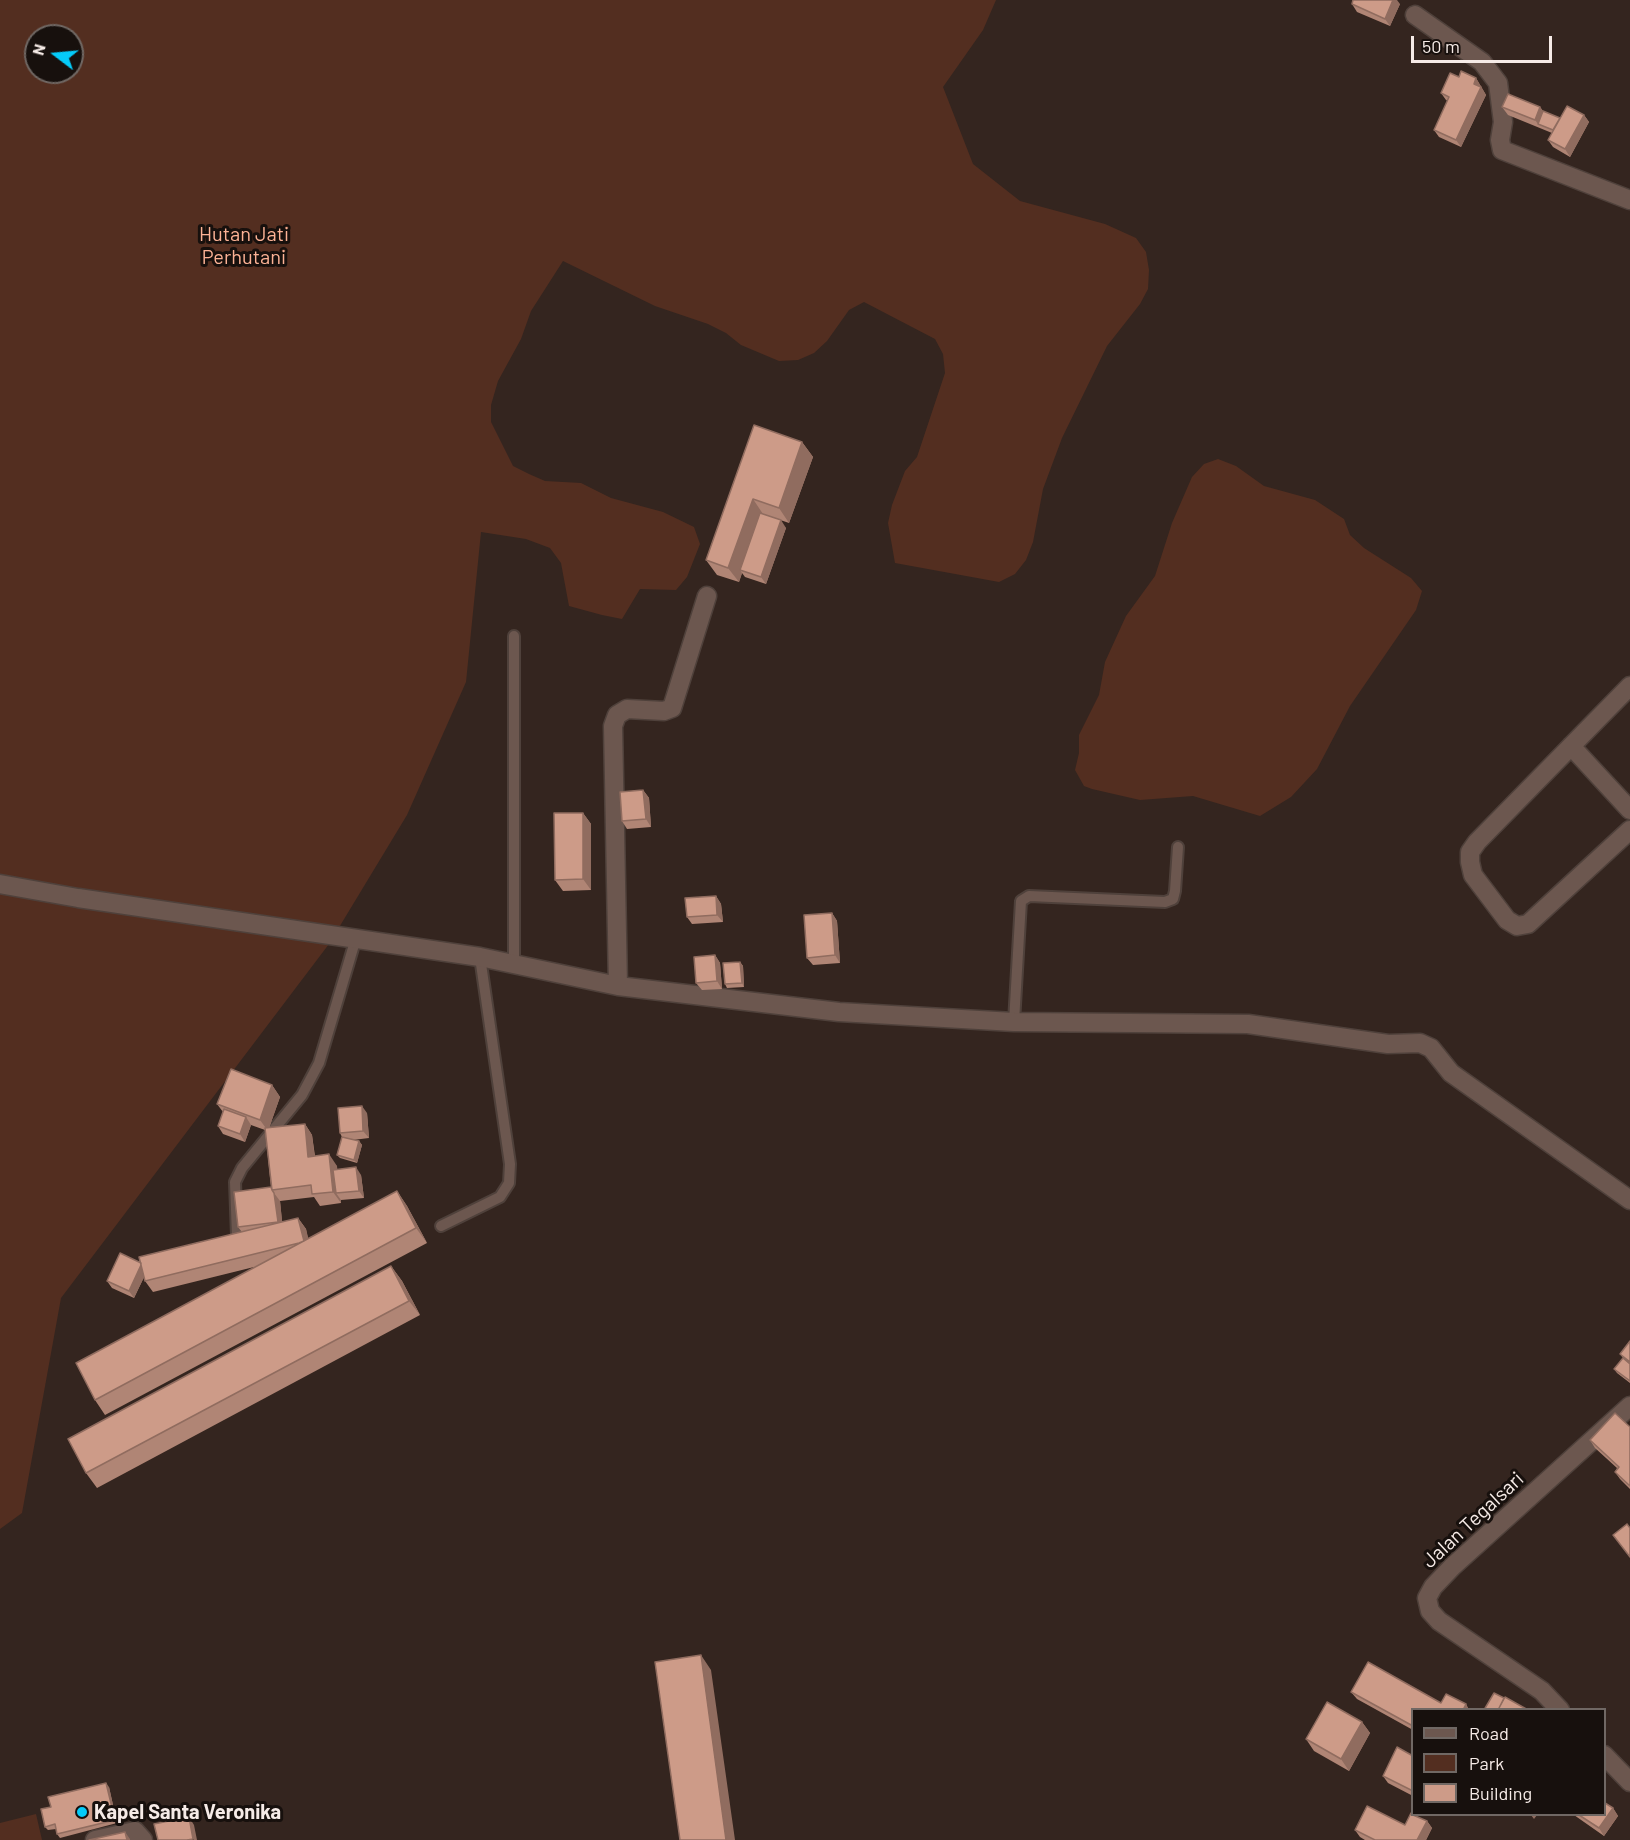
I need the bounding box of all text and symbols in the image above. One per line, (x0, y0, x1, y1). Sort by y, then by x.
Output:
north arrow (24, 24, 84, 84)
scale bar (1414, 24, 1555, 62)
text: 50 m (1422, 35, 1460, 57)
text: N (28, 42, 49, 57)
park label: Hutan Jati Perhutani (199, 222, 289, 269)
street label: Jalan Tegalsari (1417, 1467, 1529, 1573)
legend (1411, 1708, 1606, 1816)
text: Road (1469, 1722, 1509, 1744)
text: Park (1469, 1752, 1504, 1774)
text: Building (1469, 1782, 1532, 1804)
place label: Kapel Santa Veronika (94, 1800, 281, 1824)
marker: Kapel Santa Veronika (75, 1805, 89, 1819)

